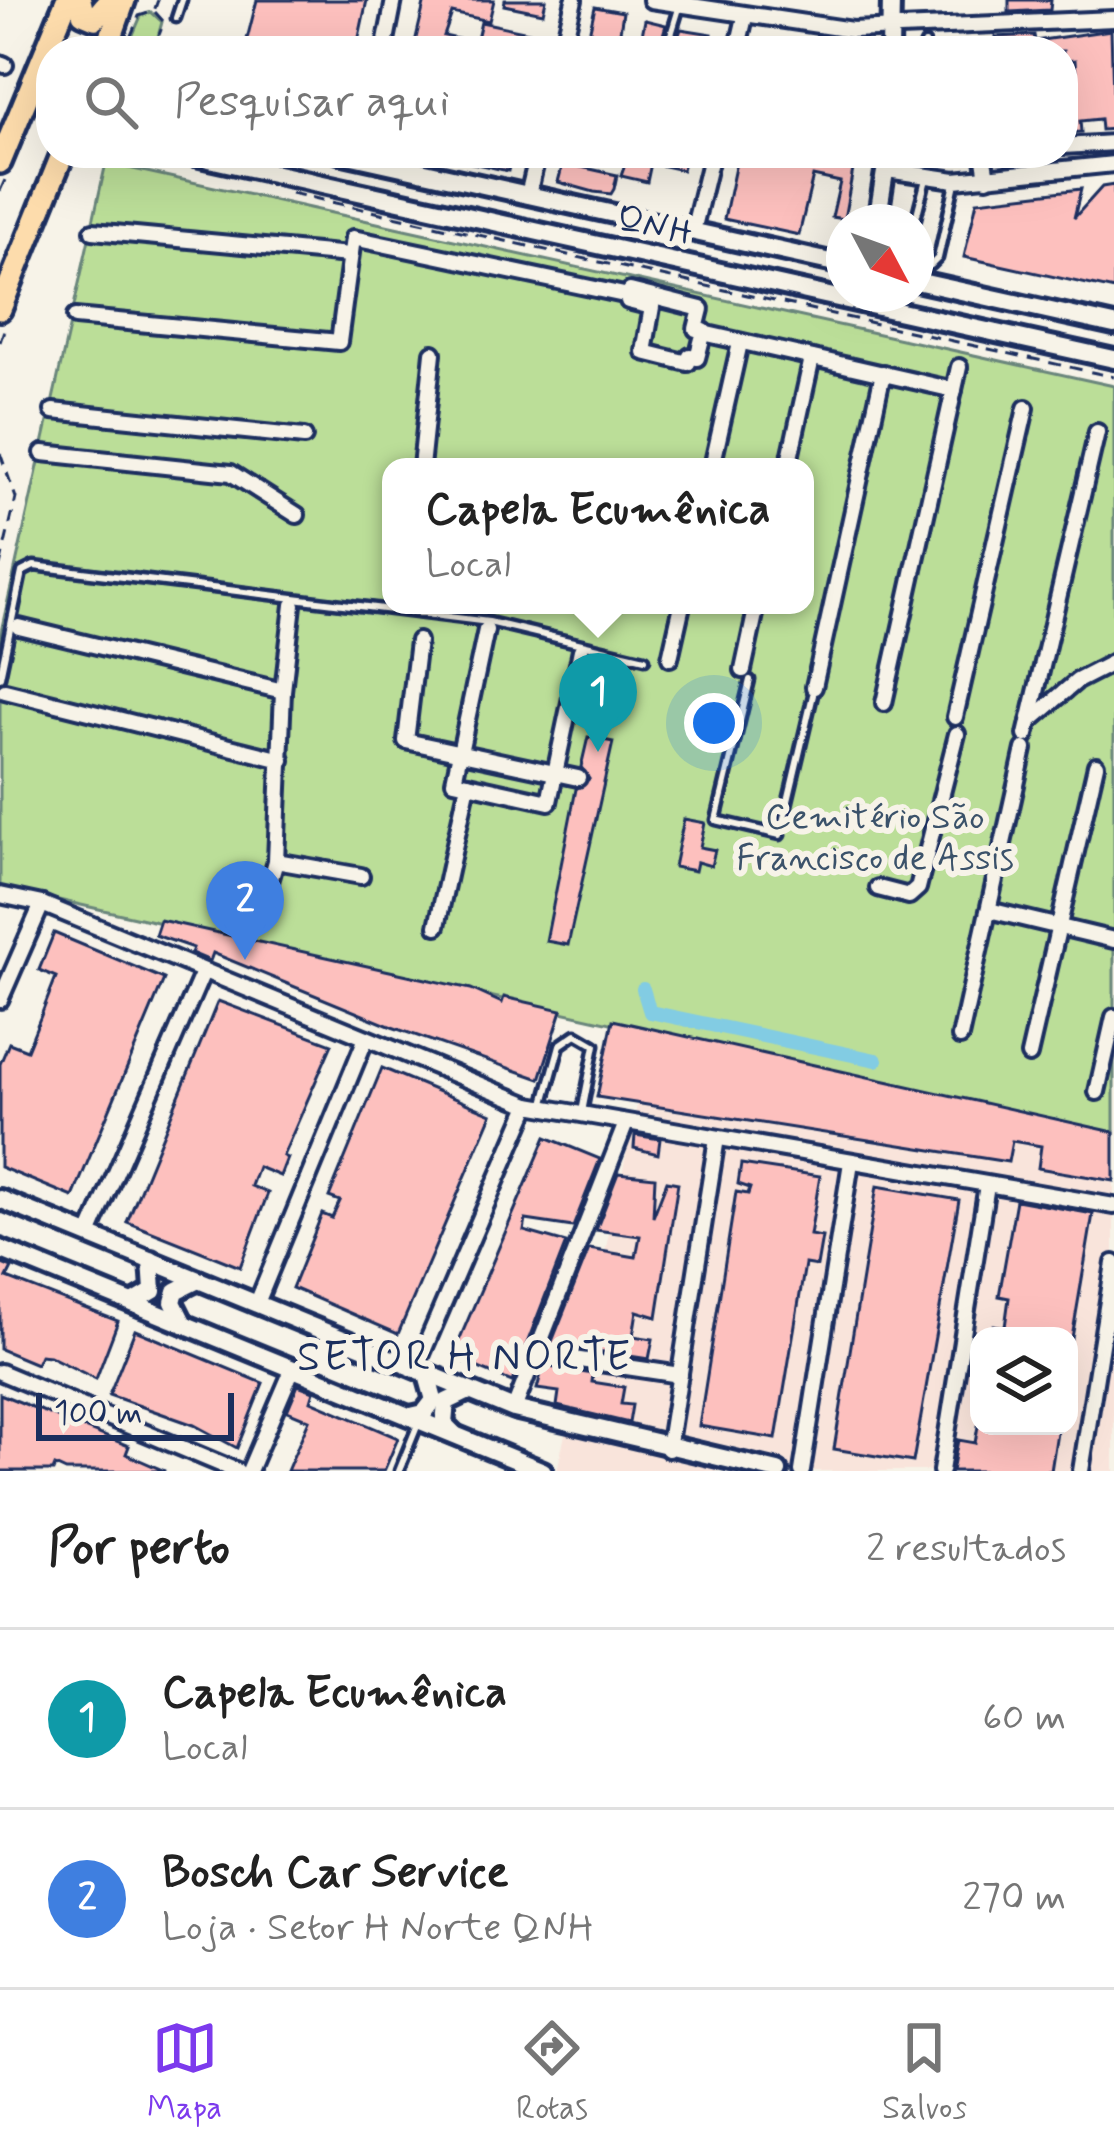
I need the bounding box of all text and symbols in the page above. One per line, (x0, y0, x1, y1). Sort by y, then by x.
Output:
search box (36, 36, 1078, 168)
icon: search (78, 69, 144, 135)
text: Pesquisar aqui (174, 73, 450, 132)
street label: QNH (612, 196, 697, 259)
north arrow (826, 204, 934, 312)
popup (382, 458, 814, 614)
text: Capela Ecumênica (425, 481, 771, 540)
text: Local (425, 540, 511, 591)
pin: 1 (559, 653, 637, 752)
your location (684, 693, 744, 753)
park label: Cemitério São Francisco de Assis (736, 795, 1014, 883)
pin: 2 (206, 861, 284, 960)
map controls (970, 1327, 1078, 1435)
button: layers (970, 1327, 1078, 1435)
district label: SETOR H NORTE (297, 1331, 633, 1386)
scale bar (36, 1387, 234, 1440)
text: 100 m (54, 1392, 143, 1436)
text: Por perto (48, 1516, 230, 1582)
text: 2 resultados (866, 1524, 1066, 1575)
text: Capela Ecumênica (162, 1664, 507, 1723)
text: 1 (78, 1693, 96, 1744)
text: 60 m (982, 1693, 1066, 1744)
text: Local (162, 1723, 248, 1774)
text: Bosch Car Service (162, 1844, 509, 1903)
text: 2 (77, 1873, 97, 1924)
text: 270 m (962, 1873, 1066, 1924)
text: Loja · Setor H Norte QNH (162, 1903, 594, 1954)
tab: Mapa (147, 2015, 222, 2131)
tab: Rotas (516, 2015, 588, 2131)
tab: Salvos (882, 2015, 967, 2131)

